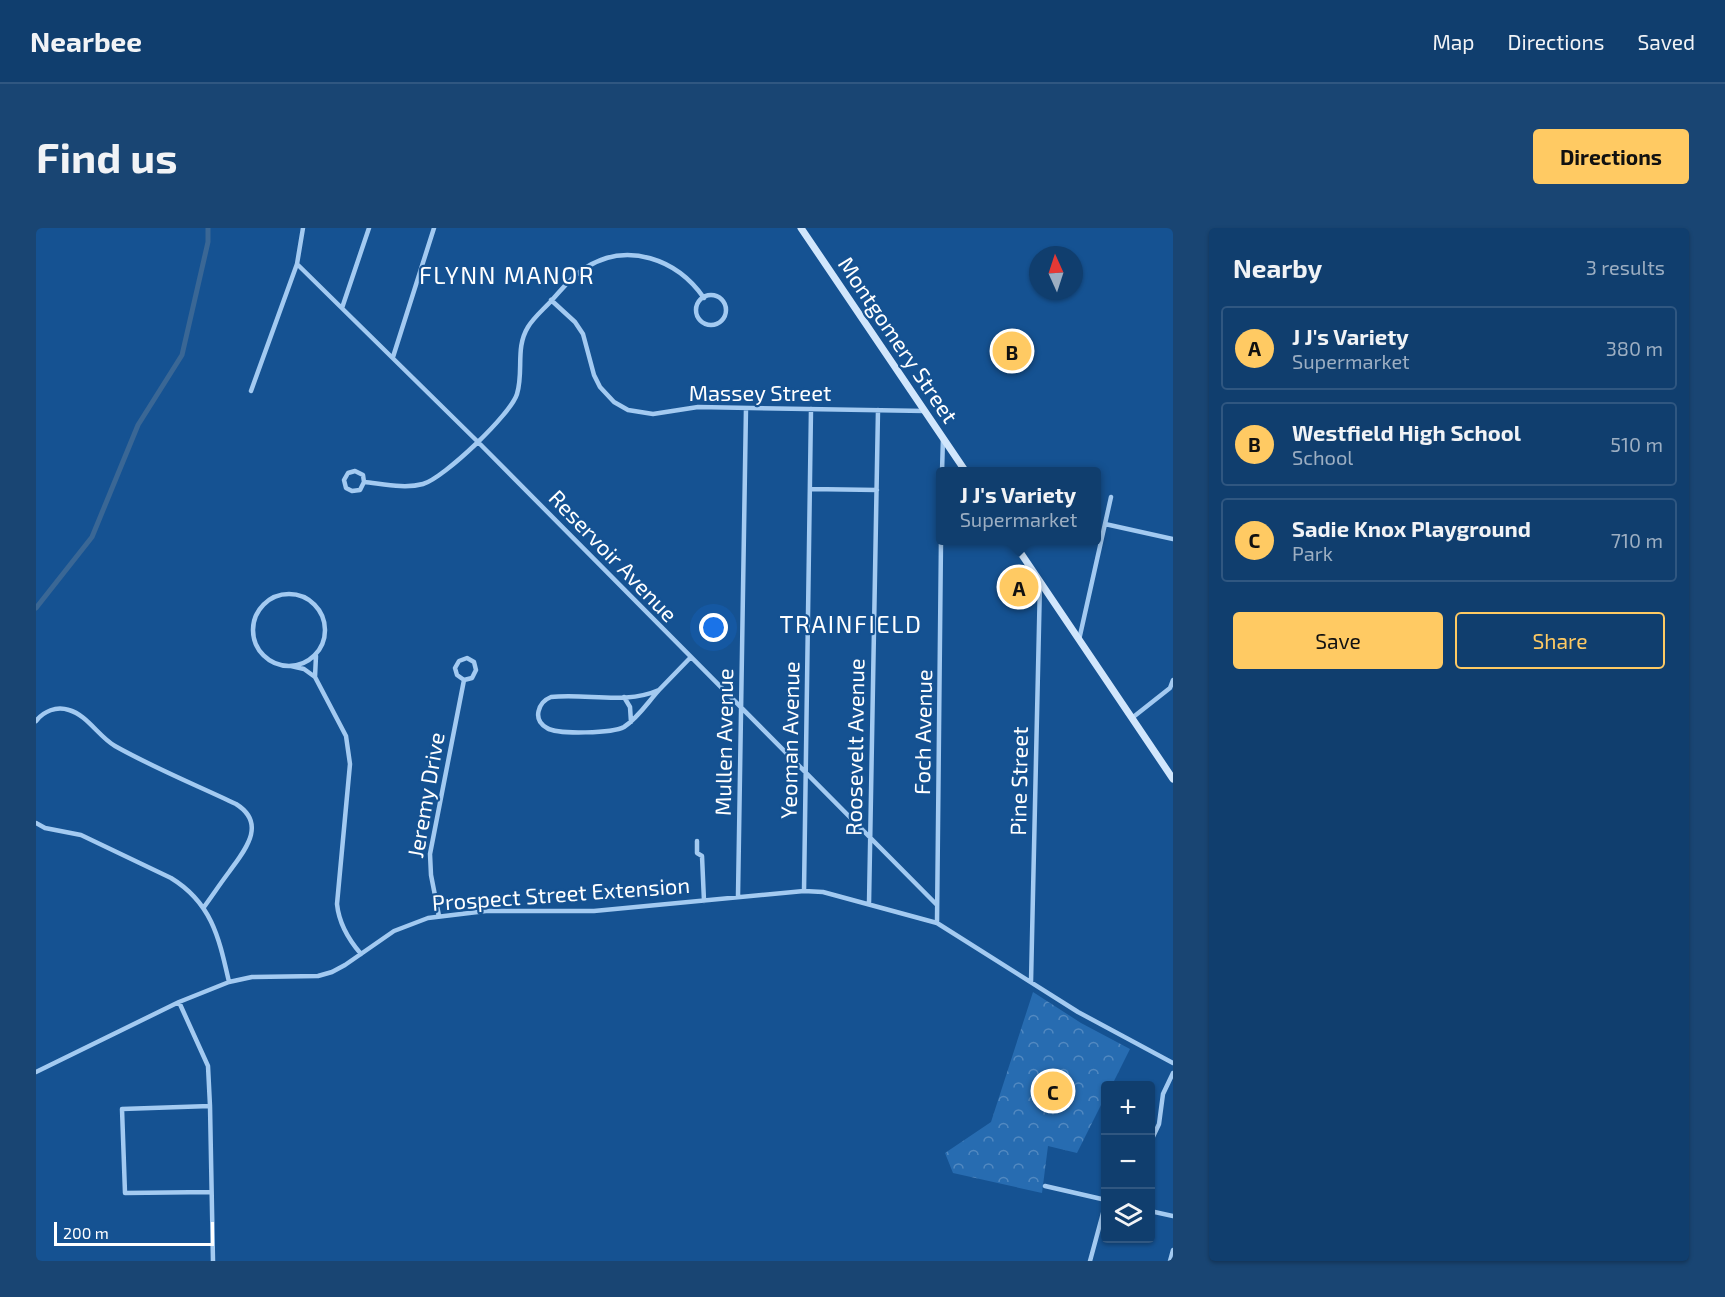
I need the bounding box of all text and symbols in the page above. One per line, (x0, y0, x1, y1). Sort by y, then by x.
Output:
text: Nearbee (30, 24, 142, 58)
text: Map (1432, 29, 1475, 54)
text: Directions (1508, 29, 1604, 54)
text: Saved (1637, 29, 1695, 54)
button: Directions (1533, 129, 1689, 184)
text: Find us (36, 131, 178, 181)
north arrow (1029, 246, 1083, 300)
street label: Montgomery Street (834, 251, 964, 427)
text: Nearby (1233, 252, 1322, 283)
text: 3 results (1586, 255, 1665, 279)
district label: FLYNN MANOR (419, 260, 595, 289)
text: J J's Variety (1292, 323, 1409, 349)
pin: B (992, 328, 1032, 374)
text: A (1248, 336, 1261, 360)
text: 380 m (1606, 336, 1663, 360)
text: Supermarket (1292, 349, 1410, 373)
street label: Massey Street (689, 379, 831, 405)
text: Westfield High School (1292, 419, 1521, 445)
text: B (1248, 432, 1261, 456)
text: 510 m (1610, 432, 1663, 456)
text: School (1292, 445, 1353, 469)
popup (936, 467, 1101, 545)
text: J J's Variety (960, 481, 1076, 507)
street label: Reservoir Avenue (544, 484, 683, 627)
text: Supermarket (960, 507, 1077, 531)
text: Sadie Knox Playground (1292, 515, 1531, 541)
text: C (1249, 528, 1260, 552)
text: 710 m (1611, 528, 1663, 552)
text: Park (1292, 541, 1333, 565)
pin: A (1000, 564, 1038, 610)
district label: TRAINFIELD (780, 609, 922, 638)
button: Save (1233, 612, 1443, 669)
button: Share (1455, 612, 1665, 669)
your location (699, 613, 728, 642)
street label: Roosevelt Avenue (839, 658, 869, 836)
street label: Yeoman Avenue (775, 661, 803, 819)
street label: Mullen Avenue (709, 668, 737, 816)
street label: Foch Avenue (908, 669, 936, 795)
street label: Pine Street (1004, 726, 1032, 836)
street label: Jeremy Drive (401, 730, 449, 860)
street label: Prospect Street Extension (431, 871, 691, 915)
pin: C (1034, 1068, 1072, 1114)
map controls (1101, 1081, 1155, 1243)
button: + (1101, 1081, 1155, 1135)
button: − (1101, 1135, 1155, 1189)
button: layers (1101, 1189, 1155, 1243)
scale bar (54, 1219, 214, 1246)
text: 200 m (63, 1223, 109, 1242)

